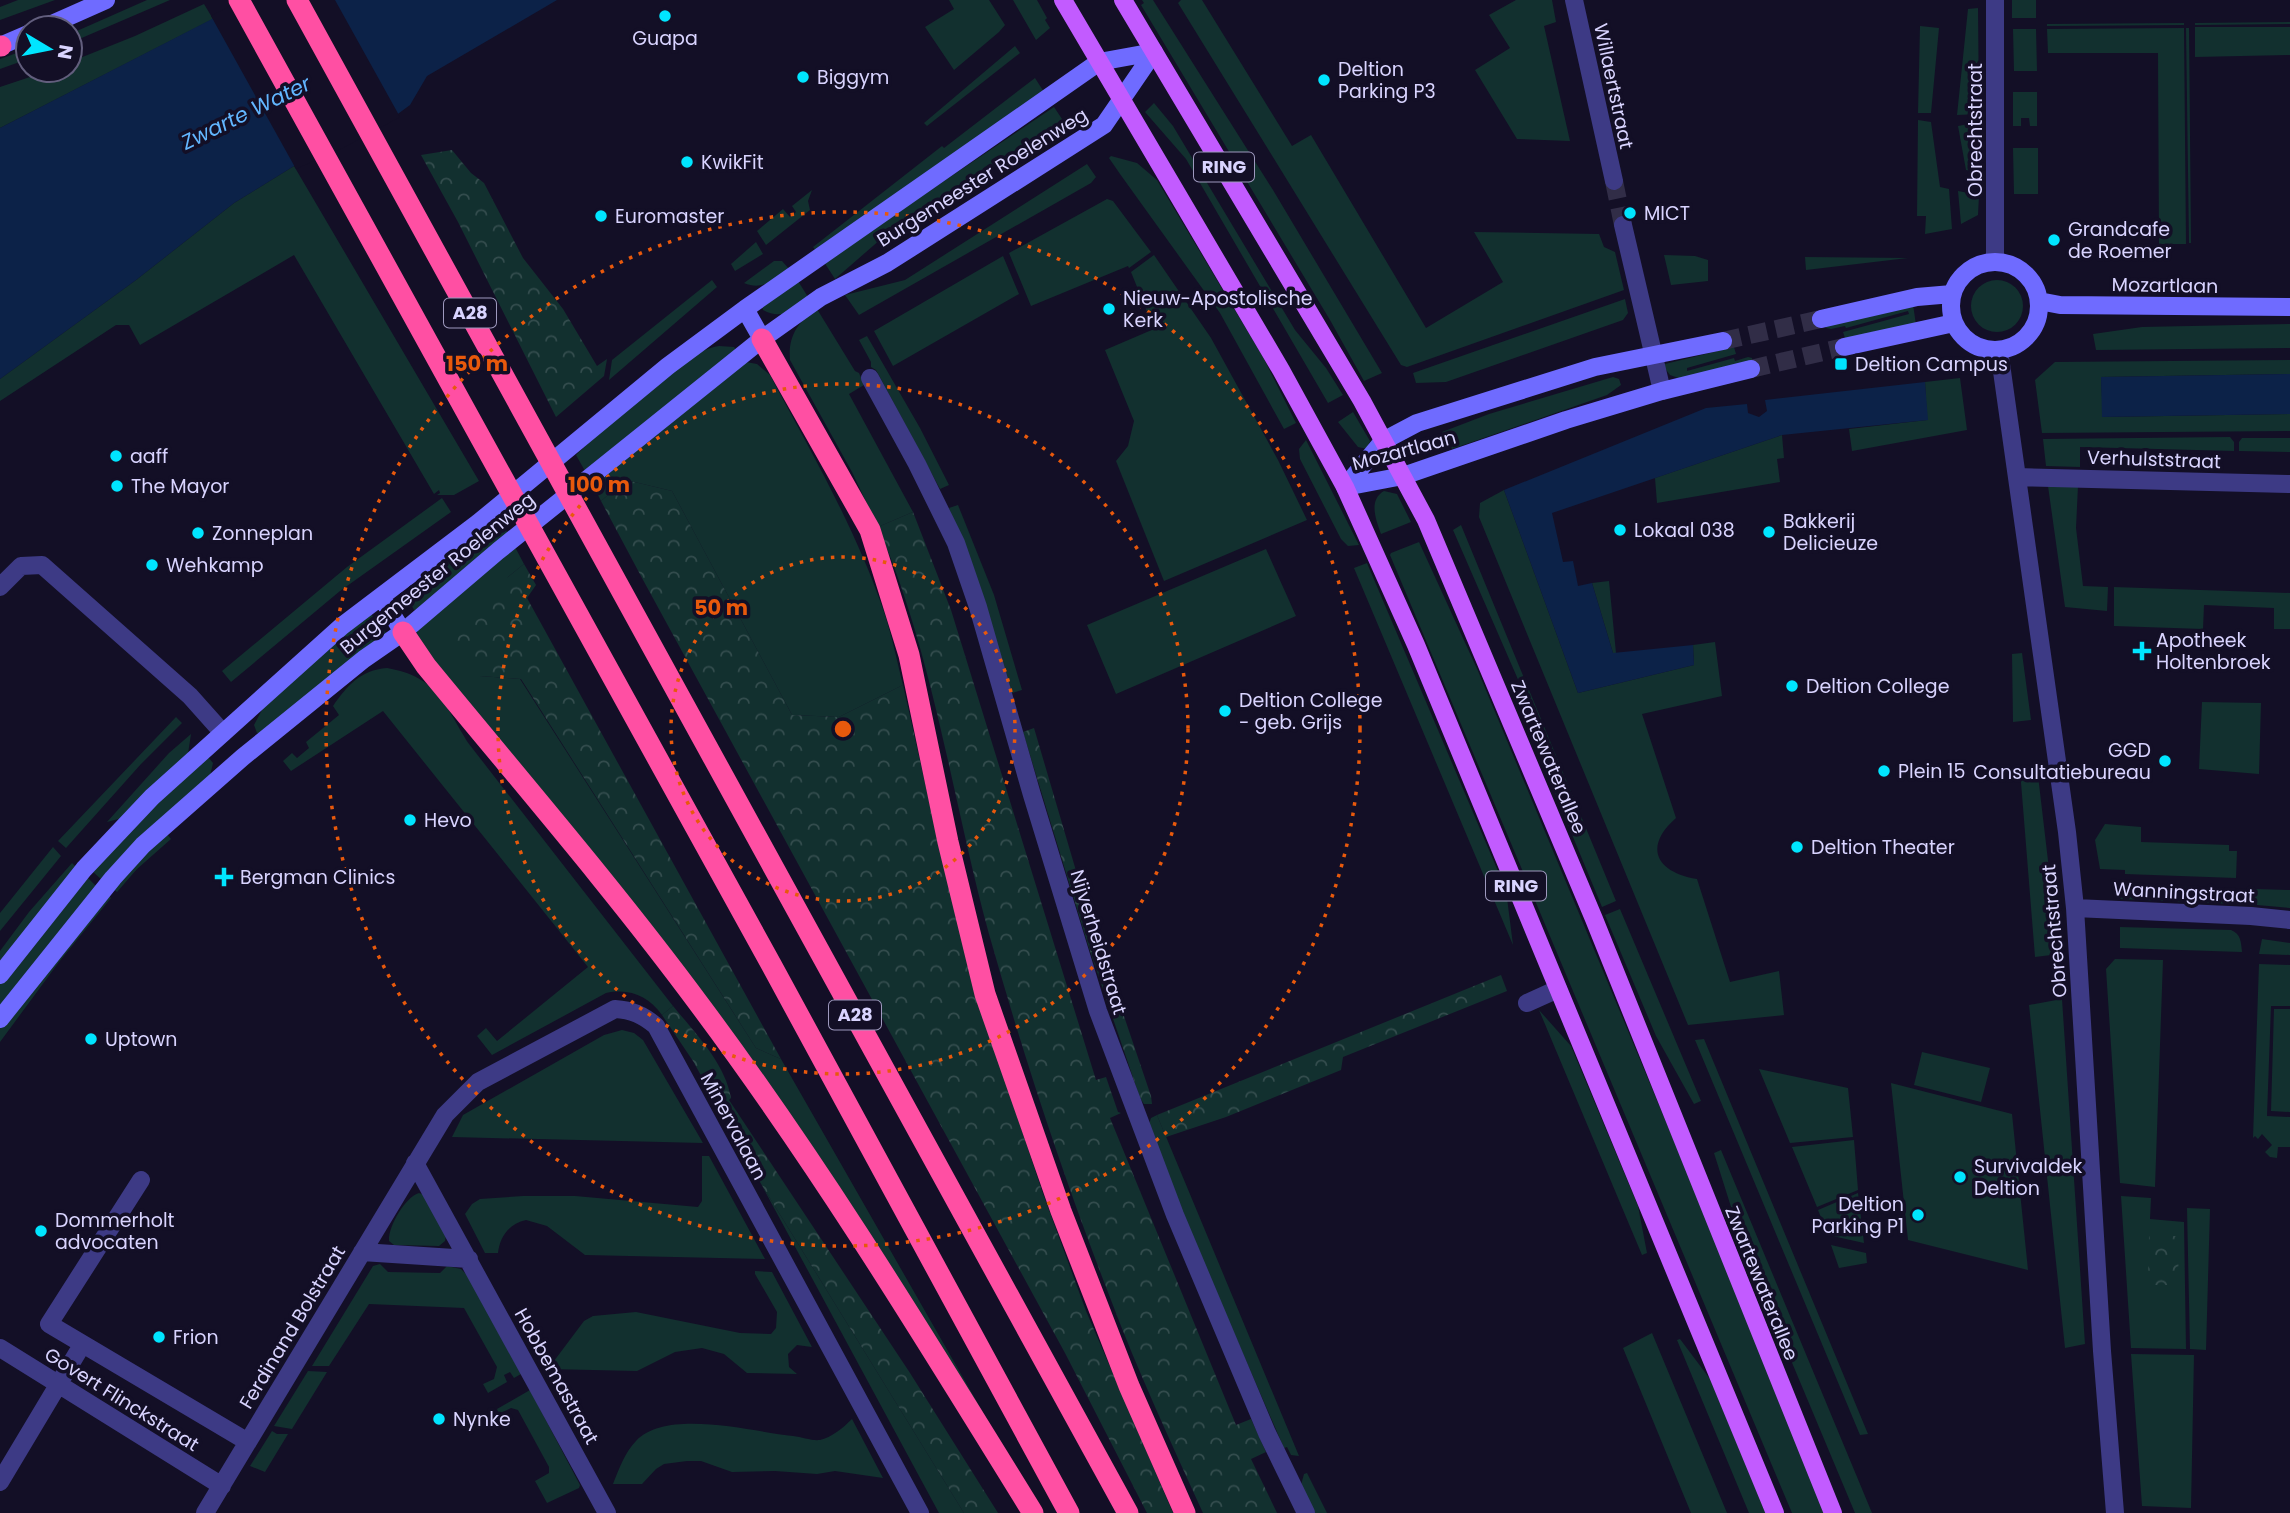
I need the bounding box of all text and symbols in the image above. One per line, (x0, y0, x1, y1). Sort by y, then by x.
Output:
marker: Guapa (657, 8, 673, 24)
north arrow (14, 14, 84, 84)
street label: Willaertstraat (1587, 21, 1640, 151)
place label: Guapa (632, 25, 698, 52)
text: N (51, 42, 80, 61)
place label: Deltion Parking P3 (1338, 56, 1436, 105)
street label: Obrechtstraat (1962, 63, 1989, 197)
place label: Biggym (817, 64, 889, 91)
water label: Zwarte Water (175, 68, 316, 157)
marker: Biggym (795, 69, 811, 85)
marker: Deltion Parking P3 (1316, 72, 1332, 88)
street label: Burgemeester Roelenweg (872, 101, 1093, 253)
place label: KwikFit (701, 149, 764, 176)
road number: RING (1194, 152, 1254, 182)
marker: KwikFit (679, 154, 695, 170)
place label: MICT (1644, 200, 1690, 227)
place label: Euromaster (615, 203, 724, 230)
marker: MICT (1622, 205, 1638, 221)
marker: Euromaster (593, 208, 609, 224)
place label: Grandcafe de Roemer (2068, 216, 2172, 265)
marker: Grandcafe de Roemer (2046, 232, 2062, 248)
street label: Mozartlaan (2111, 271, 2218, 300)
place label: Nieuw-Apostolische Kerk (1123, 285, 1313, 334)
road number: A28 (444, 298, 496, 328)
marker: Nieuw-Apostolische Kerk (1101, 301, 1117, 317)
text: 150 m (446, 349, 508, 378)
place label: Deltion Campus (1855, 351, 2008, 378)
marker: Deltion Campus (1833, 356, 1849, 372)
street label: Mozartlaan (1349, 424, 1459, 477)
place label: aaff (130, 443, 168, 470)
street label: Verhulststraat (2087, 444, 2222, 475)
marker: aaff (108, 448, 124, 464)
text: 100 m (568, 470, 630, 499)
place label: The Mayor (131, 473, 229, 500)
marker: The Mayor (109, 478, 125, 494)
street label: Burgemeester Roelenweg (334, 486, 541, 661)
place label: Bakkerij Delicieuze (1783, 508, 1878, 557)
place label: Lokaal 038 (1634, 517, 1735, 544)
place label: Zonneplan (212, 520, 313, 547)
marker: Lokaal 038 (1612, 522, 1628, 538)
marker: Bakkerij Delicieuze (1761, 524, 1777, 540)
marker: Zonneplan (190, 525, 206, 541)
place label: Wehkamp (166, 552, 264, 579)
marker: Wehkamp (144, 557, 160, 573)
text: 50 m (694, 593, 748, 622)
place label: Apotheek Holtenbroek (2156, 627, 2271, 676)
marker: Apotheek Holtenbroek (2134, 643, 2150, 659)
place label: Deltion College (1806, 673, 1949, 700)
street label: Zwartewaterallee (1504, 676, 1593, 838)
marker: Deltion College (1784, 678, 1800, 694)
place label: Deltion College - geb. Grijs (1239, 687, 1382, 736)
marker: Deltion College - geb. Grijs (1217, 703, 1233, 719)
centre of rings (831, 717, 855, 741)
place label: GGD Consultatiebureau (1973, 737, 2151, 786)
marker: GGD Consultatiebureau (2157, 753, 2173, 769)
place label: Plein 15 (1898, 758, 1965, 785)
marker: Plein 15 (1876, 763, 1892, 779)
place label: Hevo (424, 807, 472, 834)
marker: Hevo (402, 812, 418, 828)
place label: Deltion Theater (1811, 834, 1955, 861)
marker: Deltion Theater (1789, 839, 1805, 855)
street label: Obrechtstraat (2035, 863, 2074, 999)
place label: Bergman Clinics (240, 864, 395, 891)
street label: Nijverheidstraat (1064, 866, 1133, 1018)
marker: Bergman Clinics (214, 867, 234, 887)
road number: RING (1486, 872, 1546, 900)
street label: Wanningstraat (2112, 875, 2256, 910)
road number: A28 (829, 1000, 881, 1030)
place label: Uptown (105, 1026, 178, 1053)
marker: Uptown (83, 1031, 99, 1047)
street label: Minervalaan (694, 1068, 773, 1185)
place label: Survivaldek Deltion (1974, 1153, 2083, 1202)
marker: Survivaldek Deltion (1952, 1169, 1968, 1185)
place label: Deltion Parking P1 (1811, 1191, 1904, 1240)
street label: Zwartewaterallee (1718, 1202, 1805, 1364)
place label: Dommerholt advocaten (55, 1207, 175, 1256)
marker: Deltion Parking P1 (1910, 1207, 1926, 1223)
marker: Dommerholt advocaten (33, 1223, 49, 1239)
street label: Ferdinand Bolstraat (233, 1241, 352, 1414)
street label: Hobbemastraat (508, 1303, 605, 1449)
place label: Frion (173, 1324, 219, 1351)
marker: Frion (151, 1329, 167, 1345)
street label: Govert Flinckstraat (39, 1341, 204, 1458)
place label: Nynke (453, 1406, 511, 1433)
marker: Nynke (431, 1411, 447, 1427)

